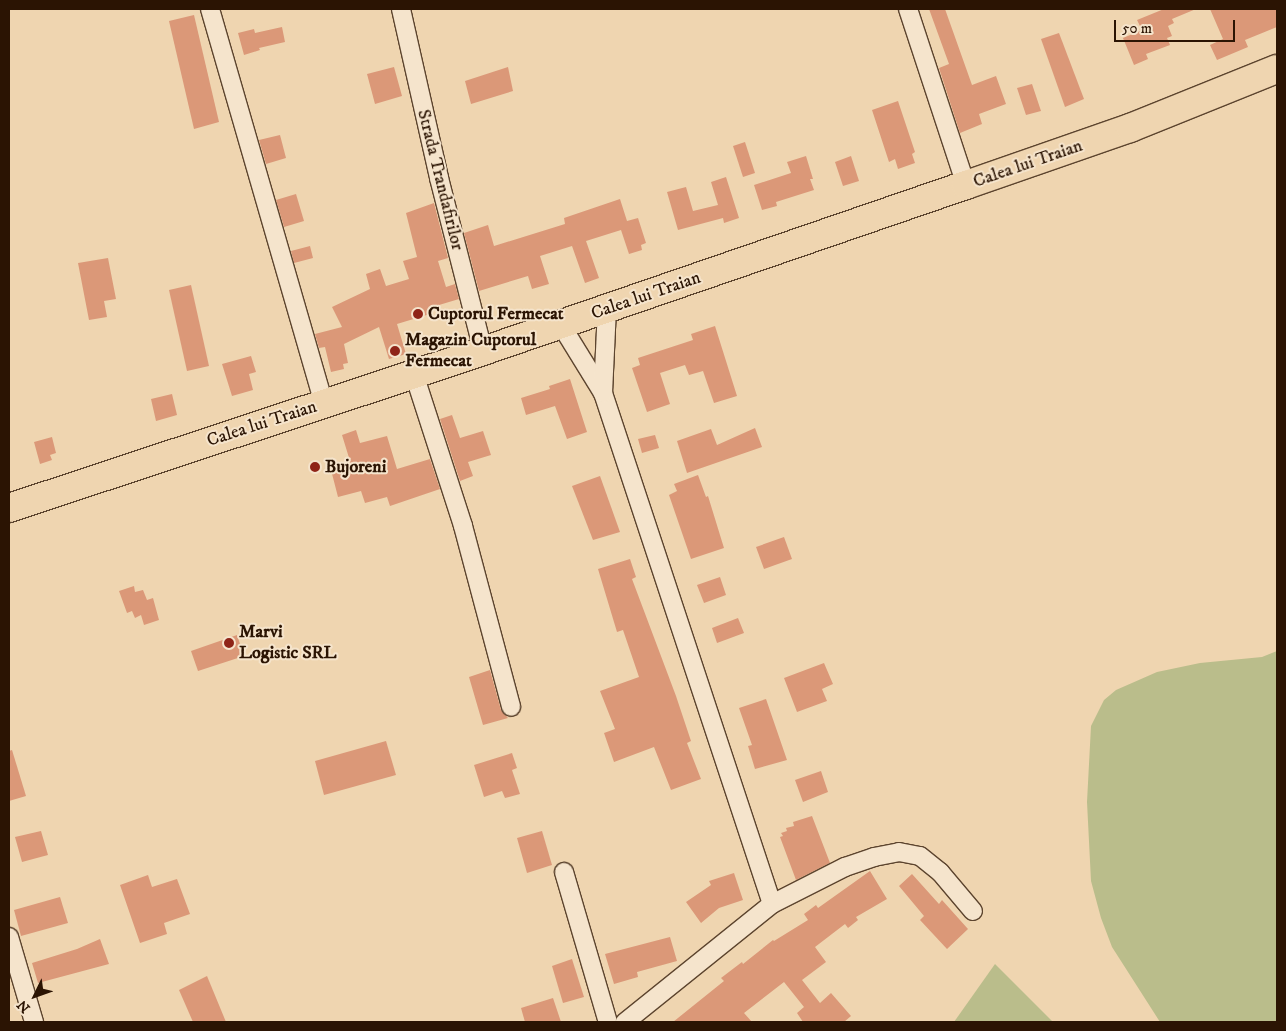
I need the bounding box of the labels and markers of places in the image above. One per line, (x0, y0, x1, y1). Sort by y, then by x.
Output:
place label: Cuptorul Fermecat (428, 303, 564, 325)
marker: Cuptorul Fermecat (412, 308, 424, 320)
place label: Magazin Cuptorul Fermecat (405, 330, 536, 372)
marker: Magazin Cuptorul Fermecat (389, 345, 401, 357)
place label: Bujoreni (325, 456, 386, 478)
marker: Bujoreni (309, 461, 321, 473)
place label: Marvi Logistic SRL (239, 622, 337, 664)
marker: Marvi Logistic SRL (223, 637, 235, 649)

